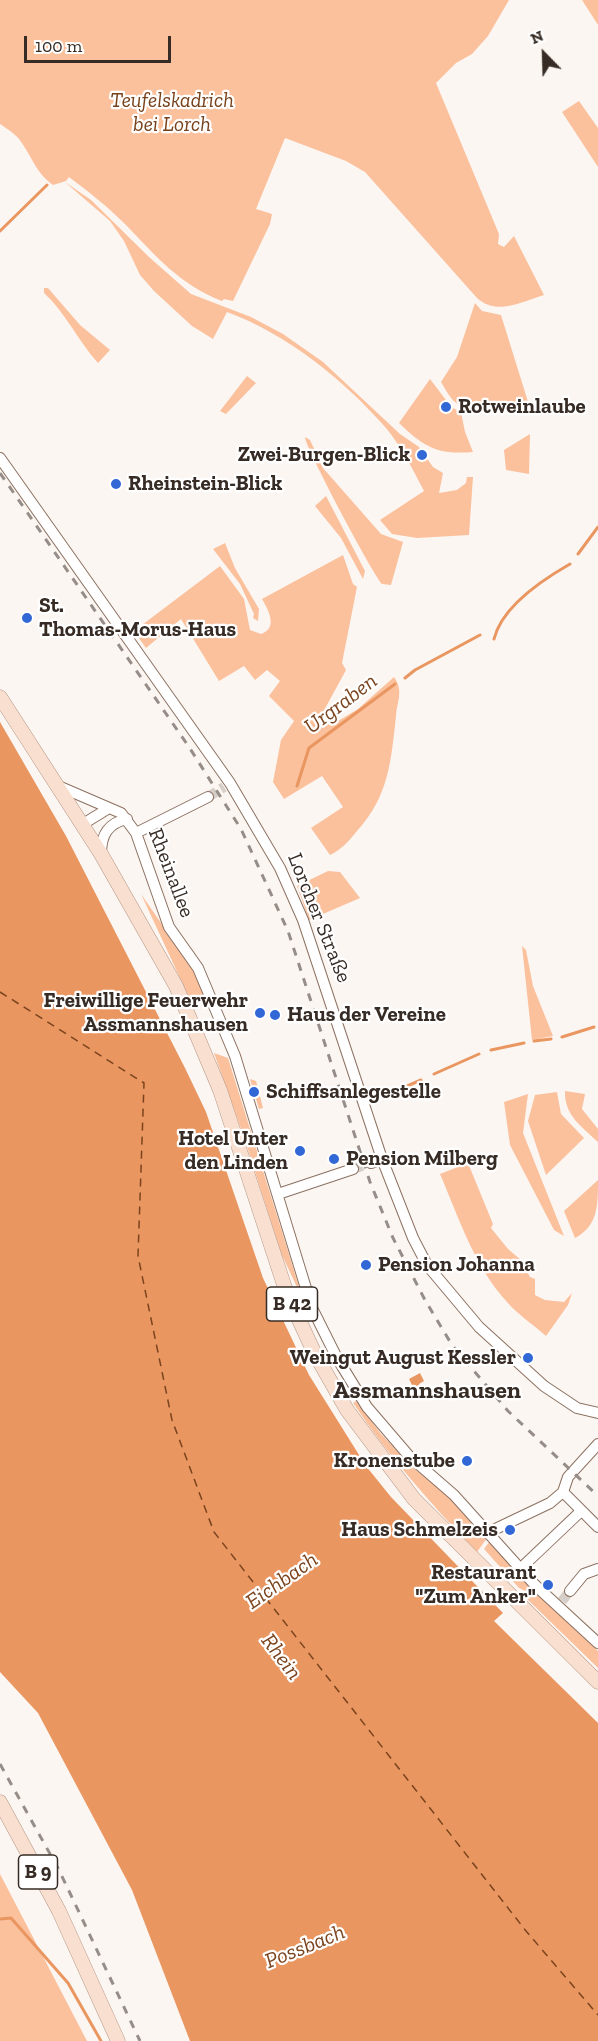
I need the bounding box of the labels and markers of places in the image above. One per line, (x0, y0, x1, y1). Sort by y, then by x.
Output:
place label: Rotweinlaube (458, 394, 586, 420)
marker: Rotweinlaube (439, 400, 453, 414)
place label: Zwei-Burgen-Blick (238, 442, 410, 468)
marker: Zwei-Burgen-Blick (415, 448, 429, 462)
place label: Rheinstein-Blick (128, 471, 282, 497)
marker: Rheinstein-Blick (109, 477, 123, 491)
place label: St. Thomas-Morus-Haus (39, 593, 236, 643)
marker: St. Thomas-Morus-Haus (20, 611, 34, 625)
place label: Freiwillige Feuerwehr Assmannshausen (43, 988, 248, 1038)
place label: Haus der Vereine (287, 1002, 446, 1028)
marker: Freiwillige Feuerwehr Assmannshausen (253, 1006, 267, 1020)
marker: Haus der Vereine (268, 1008, 282, 1022)
place label: Schiffsanlegestelle (266, 1079, 441, 1105)
marker: Schiffsanlegestelle (247, 1085, 261, 1099)
place label: Hotel Unter den Linden (178, 1126, 288, 1176)
marker: Hotel Unter den Linden (293, 1144, 307, 1158)
place label: Pension Milberg (346, 1146, 498, 1172)
marker: Pension Milberg (327, 1152, 341, 1166)
place label: Pension Johanna (378, 1252, 535, 1278)
marker: Pension Johanna (359, 1258, 373, 1272)
place label: Weingut August Kessler (290, 1345, 516, 1371)
marker: Weingut August Kessler (521, 1351, 535, 1365)
place label: Kronenstube (334, 1448, 455, 1474)
marker: Kronenstube (460, 1454, 474, 1468)
place label: Haus Schmelzeis (341, 1517, 498, 1543)
marker: Haus Schmelzeis (503, 1523, 517, 1537)
place label: Restaurant "Zum Anker" (415, 1560, 536, 1610)
marker: Restaurant "Zum Anker" (541, 1578, 555, 1592)

